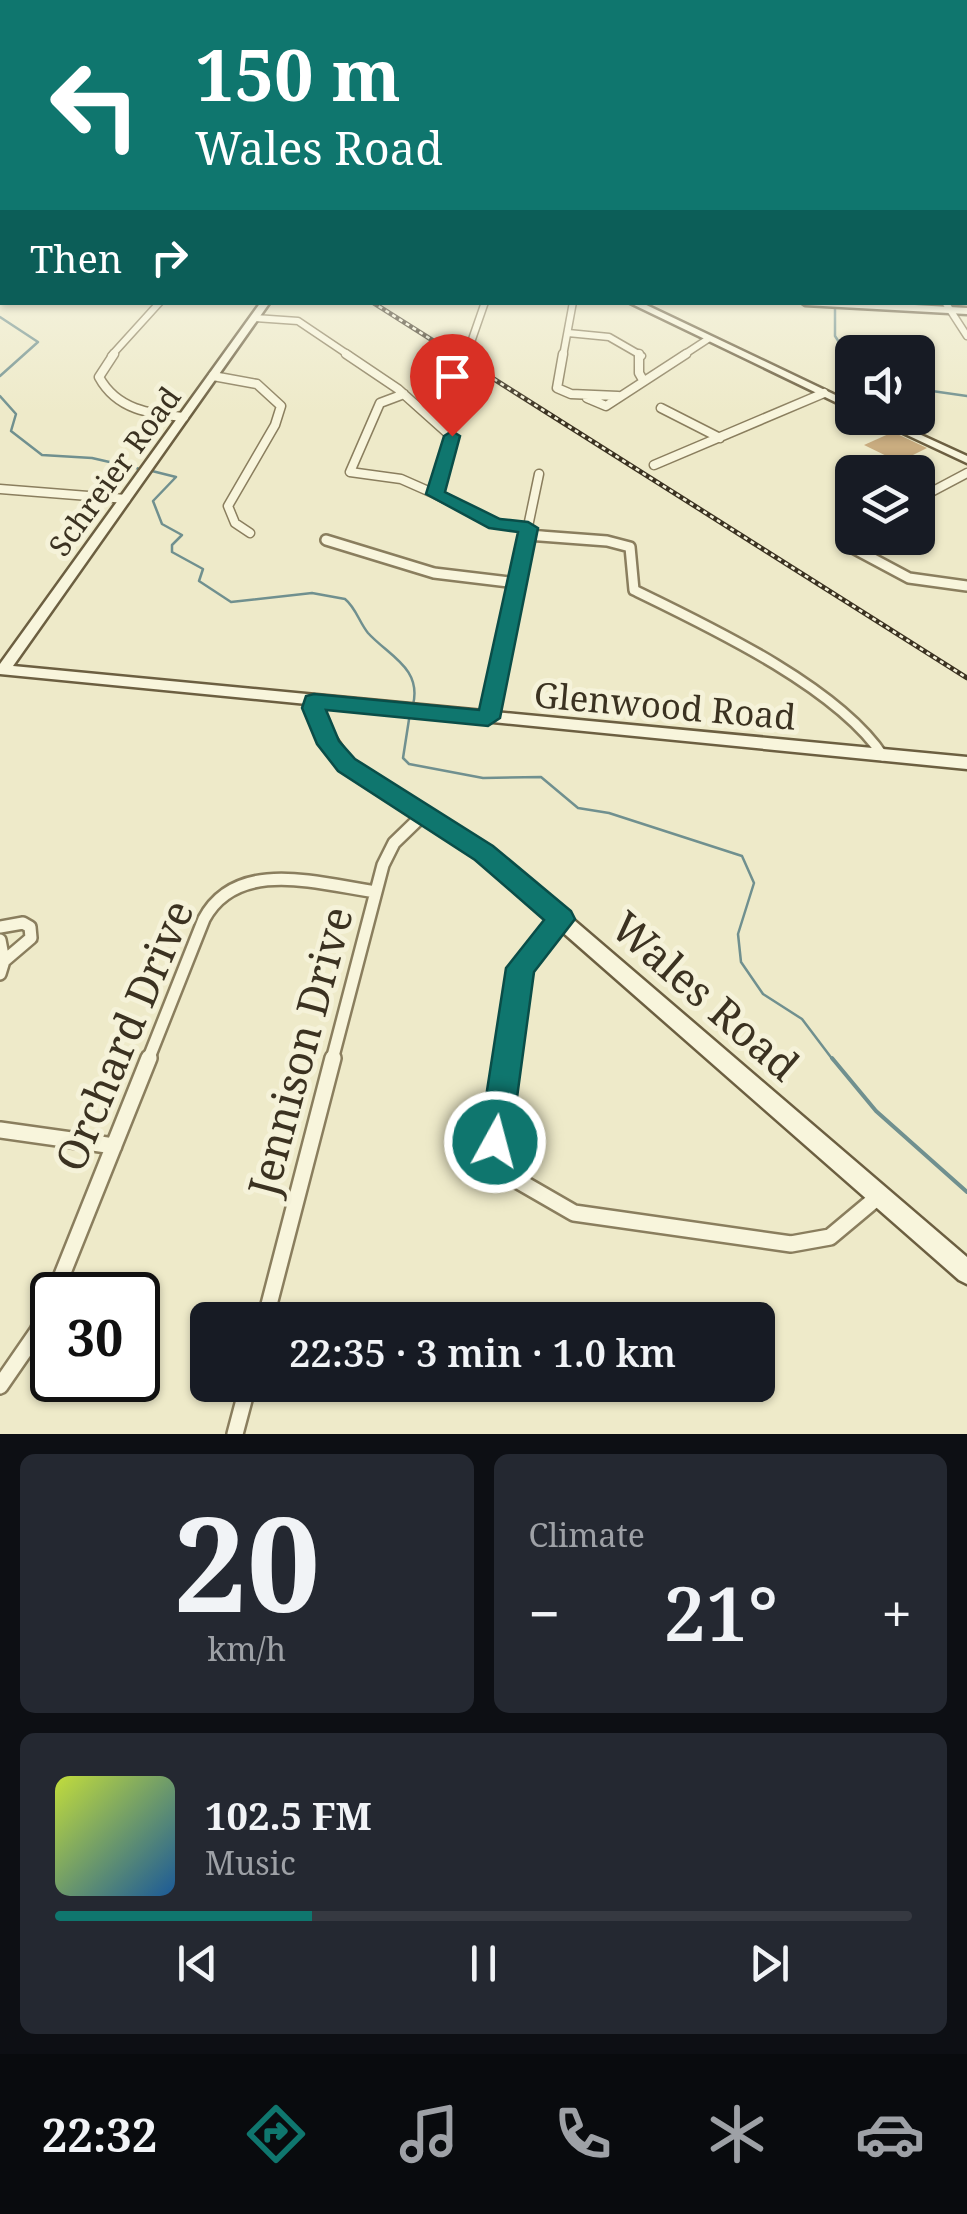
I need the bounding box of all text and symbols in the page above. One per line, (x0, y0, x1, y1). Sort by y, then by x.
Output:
text: 150 m (195, 26, 401, 122)
icon: left (30, 40, 160, 170)
text: Wales Road (195, 117, 443, 178)
icon: right (142, 230, 197, 285)
text: Then (30, 232, 122, 284)
pin (410, 334, 495, 437)
map controls (835, 335, 935, 555)
button: sound (835, 335, 935, 435)
icon: arrive (425, 349, 480, 404)
street label: Schreier Road (39, 378, 189, 564)
button: layers (835, 455, 935, 555)
street label: Glenwood Road (532, 670, 798, 740)
street label: Orchard Drive (40, 891, 206, 1179)
street label: Wales Road (600, 898, 812, 1093)
street label: Jennison Drive (233, 900, 365, 1203)
position arrow (443, 1090, 547, 1194)
speed limit sign: 30 (30, 1272, 160, 1402)
text: 22:35 · 3 min · 1.0 km (289, 1326, 676, 1378)
text: 20 (173, 1473, 320, 1650)
text: Climate (529, 1513, 645, 1556)
text: 21° (664, 1561, 778, 1663)
text: − (529, 1575, 560, 1650)
text: + (881, 1575, 912, 1650)
text: km/h (208, 1627, 286, 1670)
text: 102.5 FM (205, 1789, 372, 1841)
text: Music (205, 1841, 296, 1884)
icon: previous (170, 1936, 225, 1991)
icon: pause (456, 1936, 511, 1991)
icon: next (742, 1936, 797, 1991)
icon: directions (241, 2099, 311, 2169)
icon: music (394, 2099, 464, 2169)
icon: phone (548, 2099, 618, 2169)
icon: climate (702, 2099, 772, 2169)
icon: car (855, 2099, 925, 2169)
text: 22:32 (42, 2104, 157, 2165)

